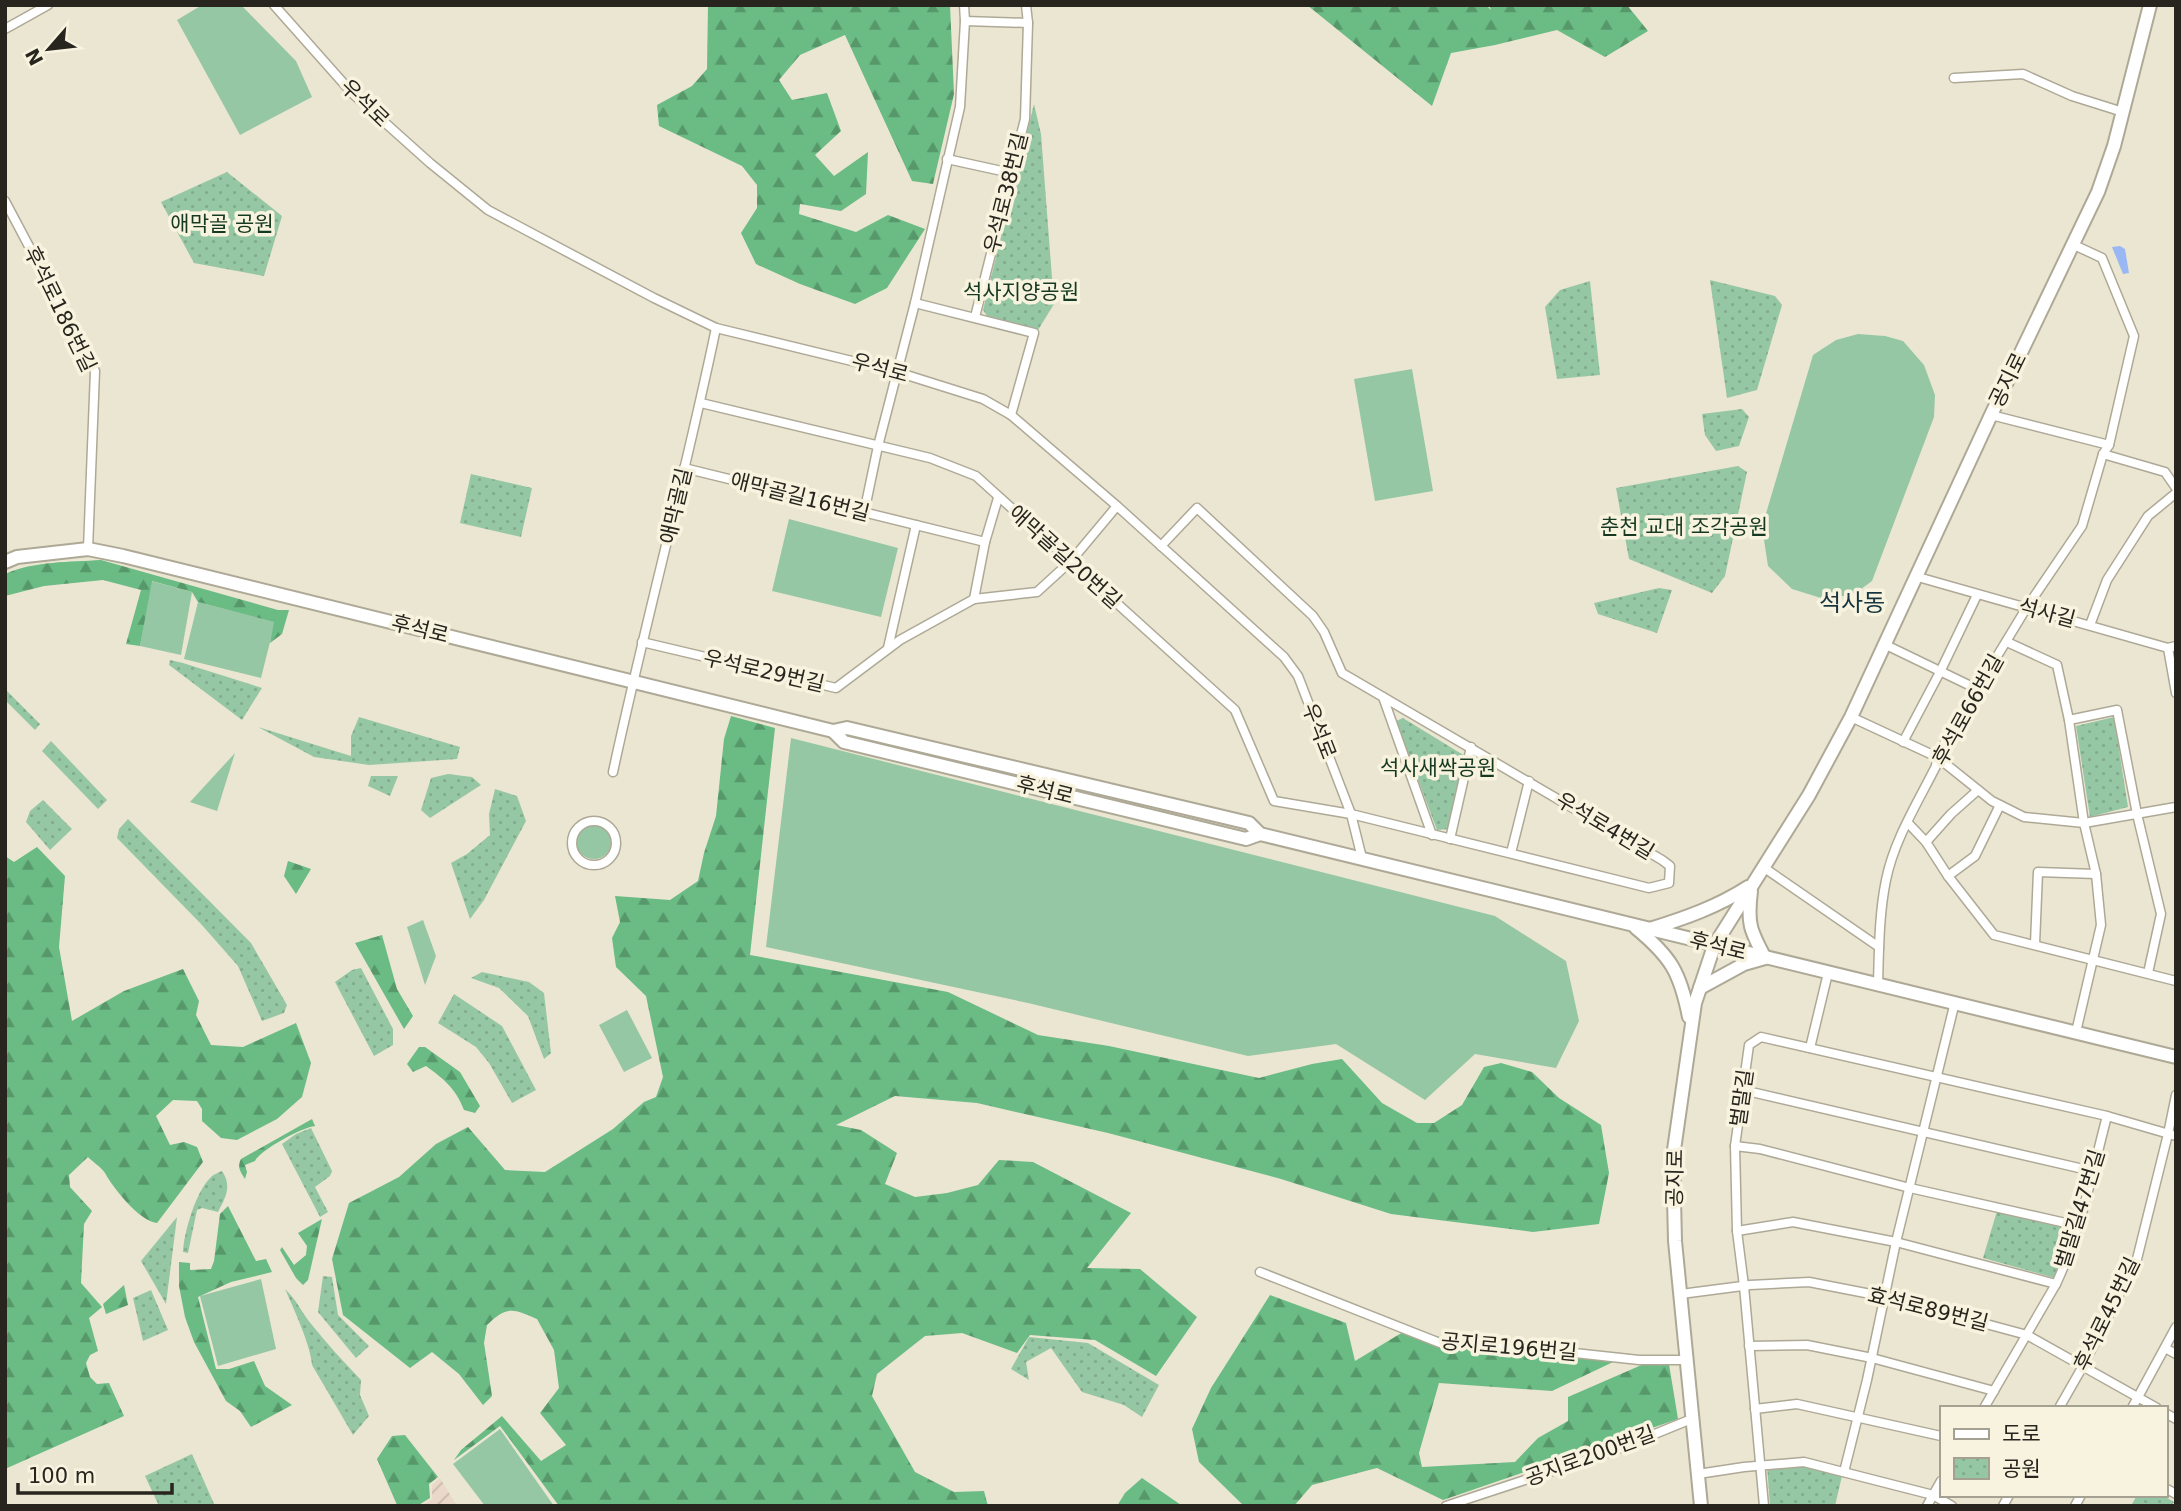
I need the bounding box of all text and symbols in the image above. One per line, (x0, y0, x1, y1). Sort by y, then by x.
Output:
north arrow (14, 14, 84, 84)
text: N (21, 45, 47, 69)
street label: 우석로 (336, 74, 394, 132)
street label: 우석로38번길 (979, 130, 1033, 256)
park label: 애막골 공원 (170, 212, 274, 236)
street label: 후석로186번길 (19, 242, 101, 376)
park label: 석사지양공원 (963, 280, 1079, 304)
street label: 우석로 (849, 349, 911, 387)
street label: 공지로 (1985, 349, 2031, 411)
street label: 애막골길 (656, 466, 696, 546)
street label: 애막골길16번길 (728, 468, 872, 526)
street label: 애막골길20번길 (1004, 500, 1126, 614)
park label: 춘천 교대 조각공원 (1600, 515, 1768, 539)
district label: 석사동 (1819, 589, 1885, 617)
street label: 석사길 (2016, 594, 2078, 632)
street label: 후석로 (389, 610, 451, 648)
street label: 우석로29번길 (701, 645, 827, 697)
street label: 후석로66번길 (1928, 650, 2008, 770)
street label: 우석로 (1297, 700, 1341, 762)
park label: 석사새싹공원 (1380, 756, 1496, 780)
street label: 후석로 (1014, 771, 1076, 809)
street label: 우석로4번길 (1552, 787, 1658, 865)
street label: 후석로 (1687, 927, 1749, 965)
street label: 벌말길 (1726, 1068, 1758, 1128)
street label: 벌말길47번길 (2050, 1147, 2110, 1271)
street label: 공지로 (1662, 1149, 1688, 1207)
street label: 후석로45번길 (2069, 1253, 2145, 1375)
street label: 효석로89번길 (1865, 1282, 1991, 1336)
street label: 공지로196번길 (1440, 1329, 1578, 1365)
legend (1940, 1406, 2167, 1497)
street label: 공지로200번길 (1522, 1421, 1658, 1491)
text: 도로 (2002, 1422, 2041, 1446)
scale bar (18, 1452, 172, 1496)
text: 공원 (2002, 1457, 2041, 1481)
text: 100 m (28, 1464, 95, 1488)

